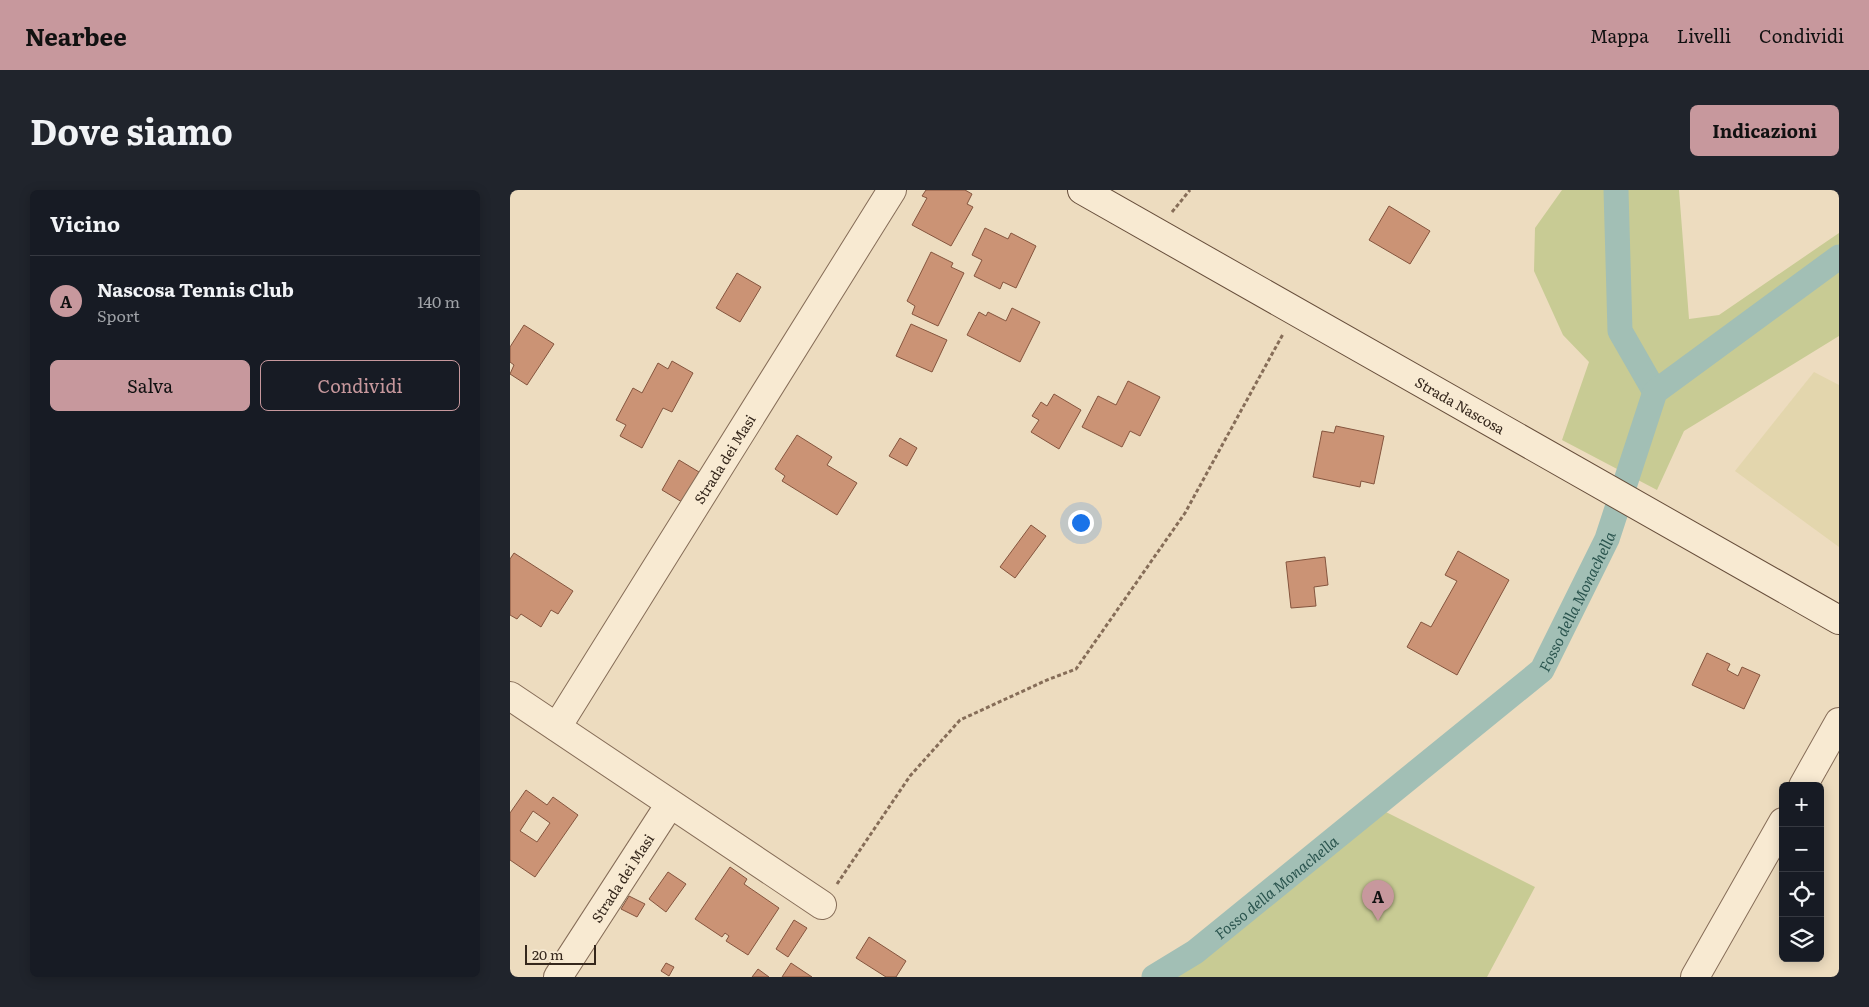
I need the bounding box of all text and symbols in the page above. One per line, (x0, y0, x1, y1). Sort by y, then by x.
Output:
text: Nearbee (25, 18, 127, 53)
text: Mappa (1590, 22, 1649, 49)
text: Livelli (1677, 22, 1731, 49)
text: Condividi (1759, 22, 1844, 49)
text: Dove siamo (30, 104, 233, 156)
button: Indicazioni (1690, 105, 1839, 156)
text: Vicino (50, 207, 120, 238)
text: Nascosa Tennis Club (97, 275, 294, 303)
text: A (60, 289, 72, 313)
text: 140 m (417, 289, 460, 313)
text: Sport (97, 303, 140, 327)
button: Salva (50, 360, 250, 411)
button: Condividi (260, 360, 460, 411)
street label: Strada Nascosa (1412, 371, 1509, 439)
street label: Strada dei Masi (689, 410, 760, 507)
your location (1068, 510, 1094, 536)
water label: Fosso della Monachella (1532, 528, 1620, 675)
map controls (1779, 782, 1824, 962)
button: + (1779, 782, 1824, 827)
button: − (1779, 827, 1824, 872)
street label: Strada dei Masi (586, 829, 658, 926)
water label: Fosso della Monachella (1209, 829, 1343, 944)
button: locate (1779, 872, 1824, 917)
pin: A (1362, 880, 1394, 921)
button: layers (1779, 917, 1824, 962)
scale bar (525, 942, 596, 965)
text: 20 m (532, 944, 564, 964)

